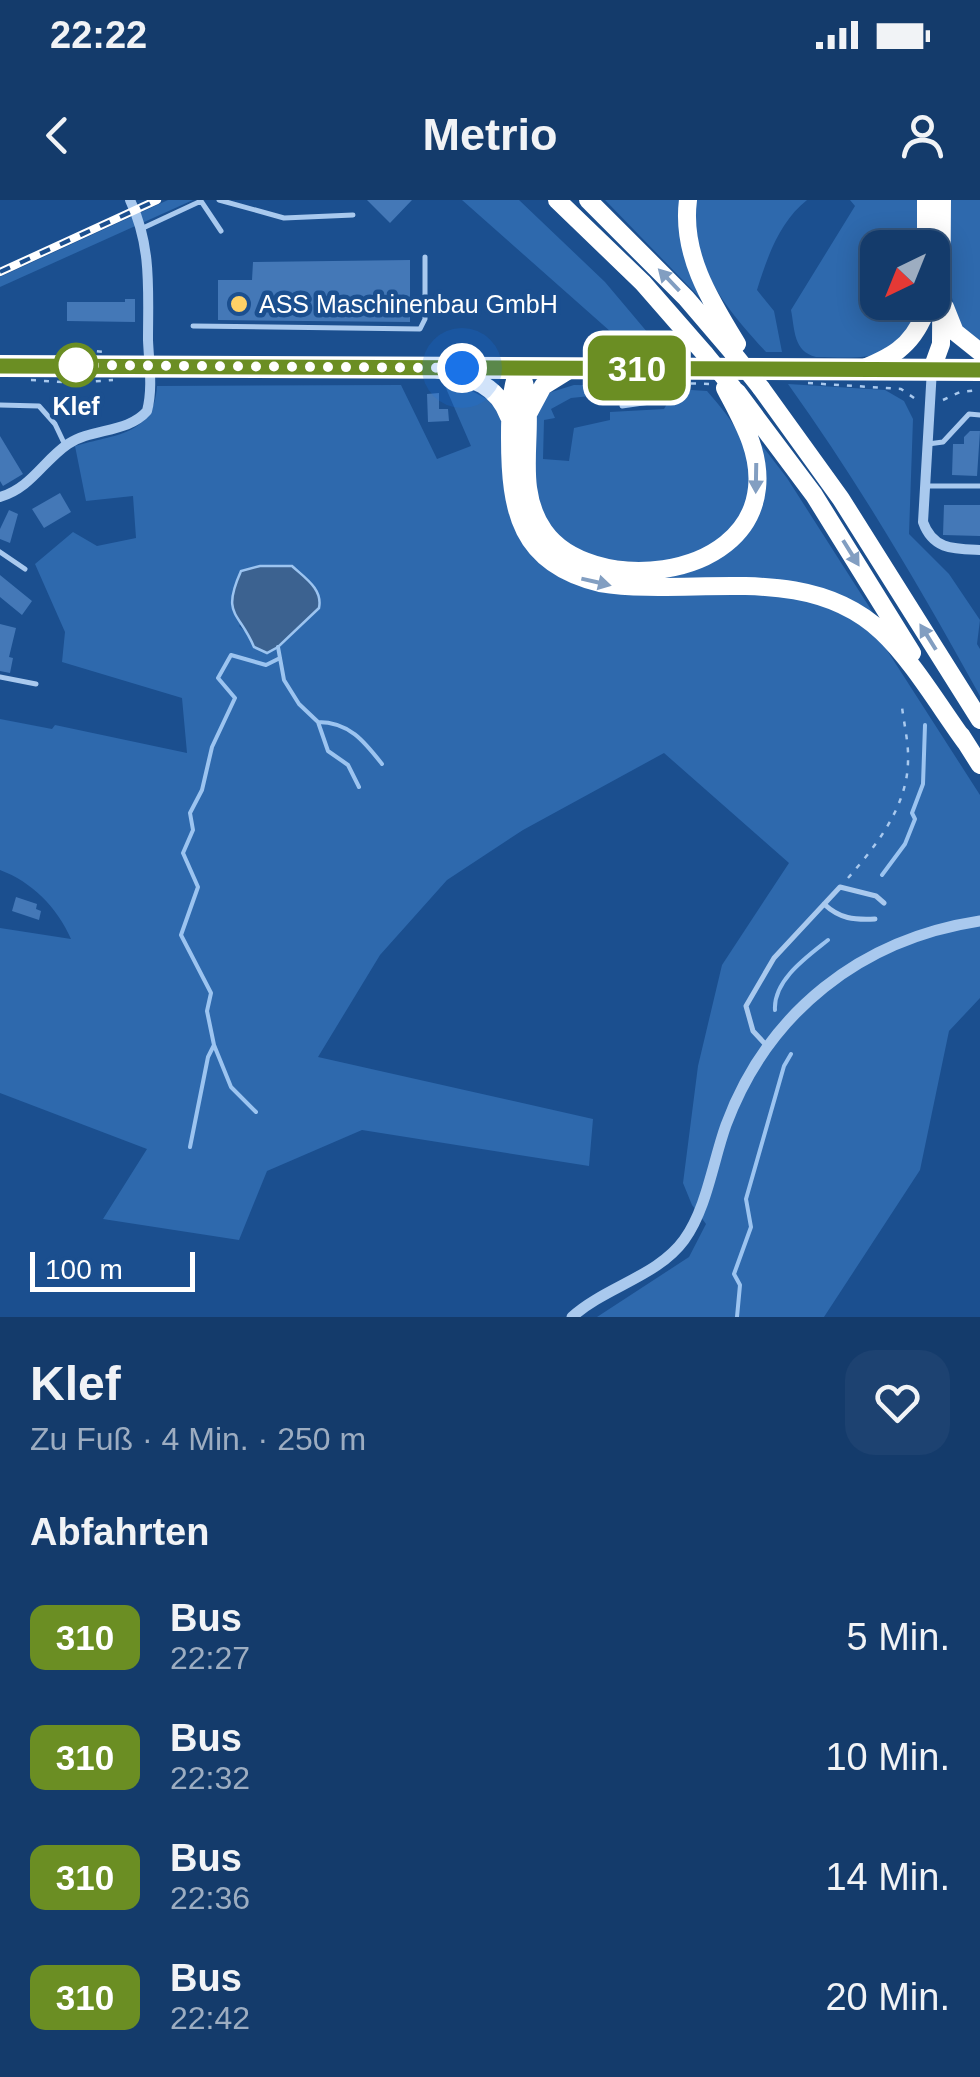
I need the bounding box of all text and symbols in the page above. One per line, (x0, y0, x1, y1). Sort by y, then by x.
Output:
text: 22:22 (50, 14, 147, 56)
icon: back (30, 108, 85, 163)
icon: person (895, 108, 950, 163)
text: Metrio (423, 109, 558, 160)
north arrow (860, 230, 950, 320)
map controls (860, 230, 950, 320)
one-way arrow (657, 269, 681, 293)
place label: ASS Maschinenbau GmbH (259, 290, 558, 318)
marker: ASS Maschinenbau GmbH (228, 293, 250, 315)
line badge: 310 (580, 336, 694, 400)
your location (437, 343, 487, 393)
marker: Klef (55, 344, 97, 386)
text: 310 (608, 349, 666, 388)
place label: Klef (52, 392, 100, 420)
one-way arrow (747, 463, 763, 495)
one-way arrow (841, 539, 859, 567)
one-way arrow (581, 574, 612, 590)
one-way arrow (920, 624, 938, 651)
scale bar (30, 1247, 195, 1292)
text: 100 m (45, 1254, 123, 1285)
button: heart (845, 1350, 950, 1455)
text: Klef (30, 1357, 121, 1410)
text: Zu Fuß · 4 Min. · 250 m (30, 1421, 366, 1457)
text: Abfahrten (30, 1511, 209, 1553)
text: Bus (170, 1597, 242, 1639)
text: 5 Min. (847, 1616, 950, 1658)
text: 310 (56, 1618, 114, 1657)
text: 22:27 (170, 1640, 250, 1676)
text: Bus (170, 1717, 242, 1759)
text: 10 Min. (825, 1736, 950, 1778)
text: 310 (56, 1738, 114, 1777)
text: 22:32 (170, 1760, 250, 1796)
text: Bus (170, 1837, 242, 1879)
text: 14 Min. (825, 1856, 950, 1898)
text: 310 (56, 1858, 114, 1897)
text: 22:36 (170, 1880, 250, 1916)
text: Bus (170, 1957, 242, 1999)
text: 20 Min. (825, 1976, 950, 2018)
text: 310 (56, 1978, 114, 2017)
text: 22:42 (170, 2000, 250, 2036)

